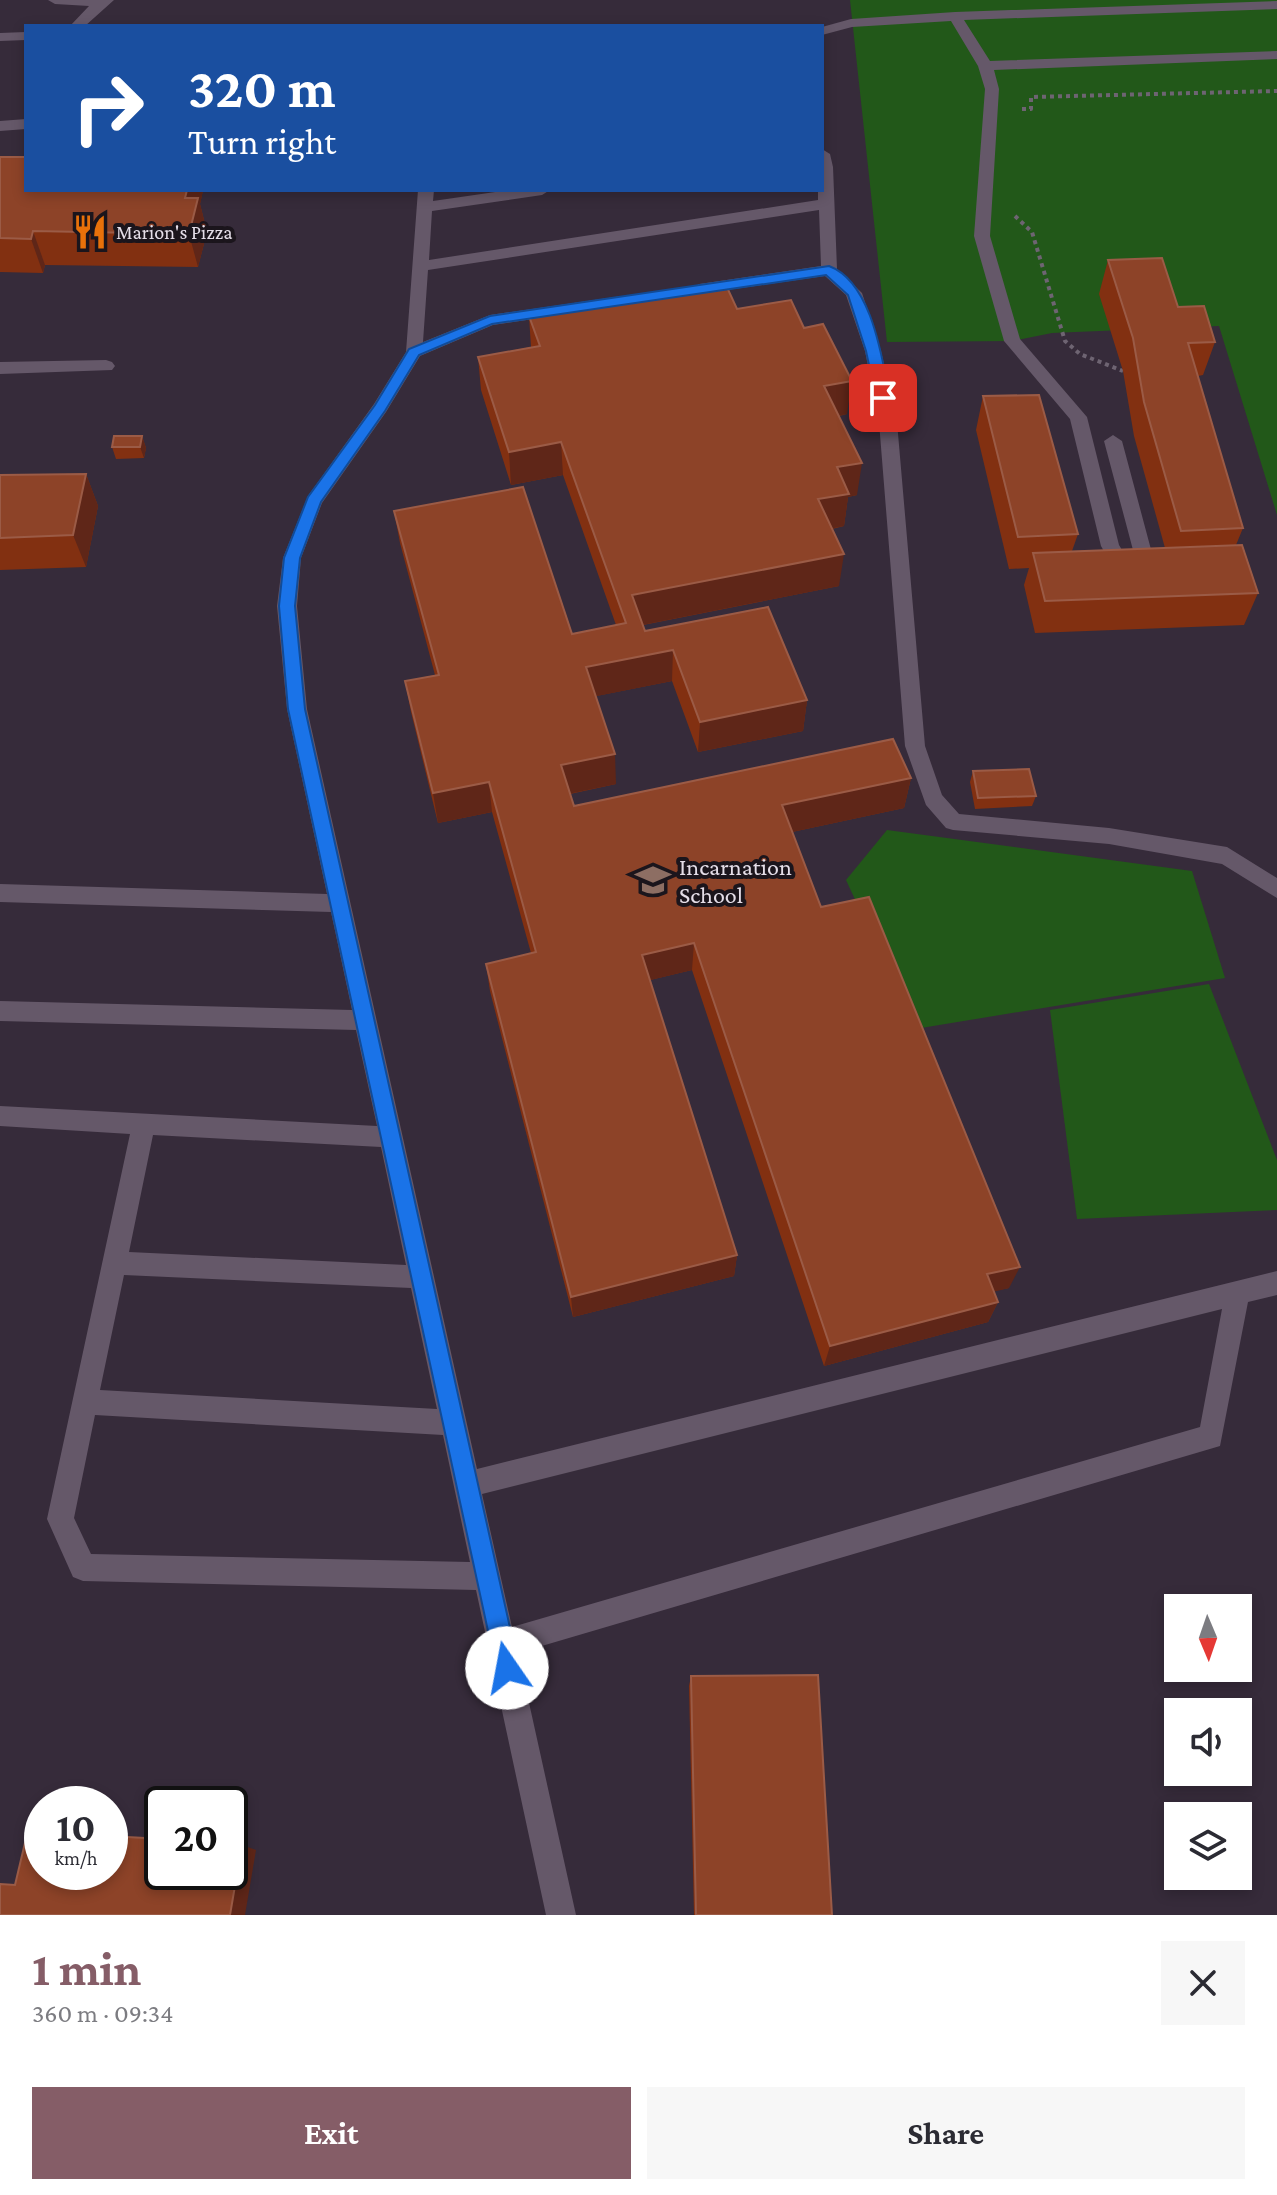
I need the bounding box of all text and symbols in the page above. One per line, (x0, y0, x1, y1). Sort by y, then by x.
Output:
icon: right (56, 56, 160, 160)
text: 320 m (188, 57, 336, 119)
text: Turn right (188, 122, 336, 162)
restaurant icon: Marion's Pizza (71, 213, 109, 251)
place label: Marion's Pizza (116, 221, 233, 243)
pin (849, 364, 917, 432)
icon: arrive (861, 376, 905, 420)
place label: Incarnation School (679, 853, 792, 908)
school or university icon: Incarnation School (634, 861, 672, 899)
north arrow (1164, 1594, 1252, 1682)
map controls (1164, 1594, 1252, 1890)
position arrow (465, 1626, 549, 1710)
button: sound (1164, 1698, 1252, 1786)
speed limit sign: 20 (144, 1786, 248, 1890)
button: layers (1164, 1802, 1252, 1890)
text: 10 (56, 1805, 96, 1850)
text: km/h (54, 1847, 98, 1869)
button: close (1161, 1941, 1245, 2025)
text: 1 min (32, 1942, 141, 1995)
text: 360 m · 09:34 (32, 1999, 173, 2028)
button: Exit (32, 2087, 631, 2179)
button: Share (647, 2087, 1245, 2179)

